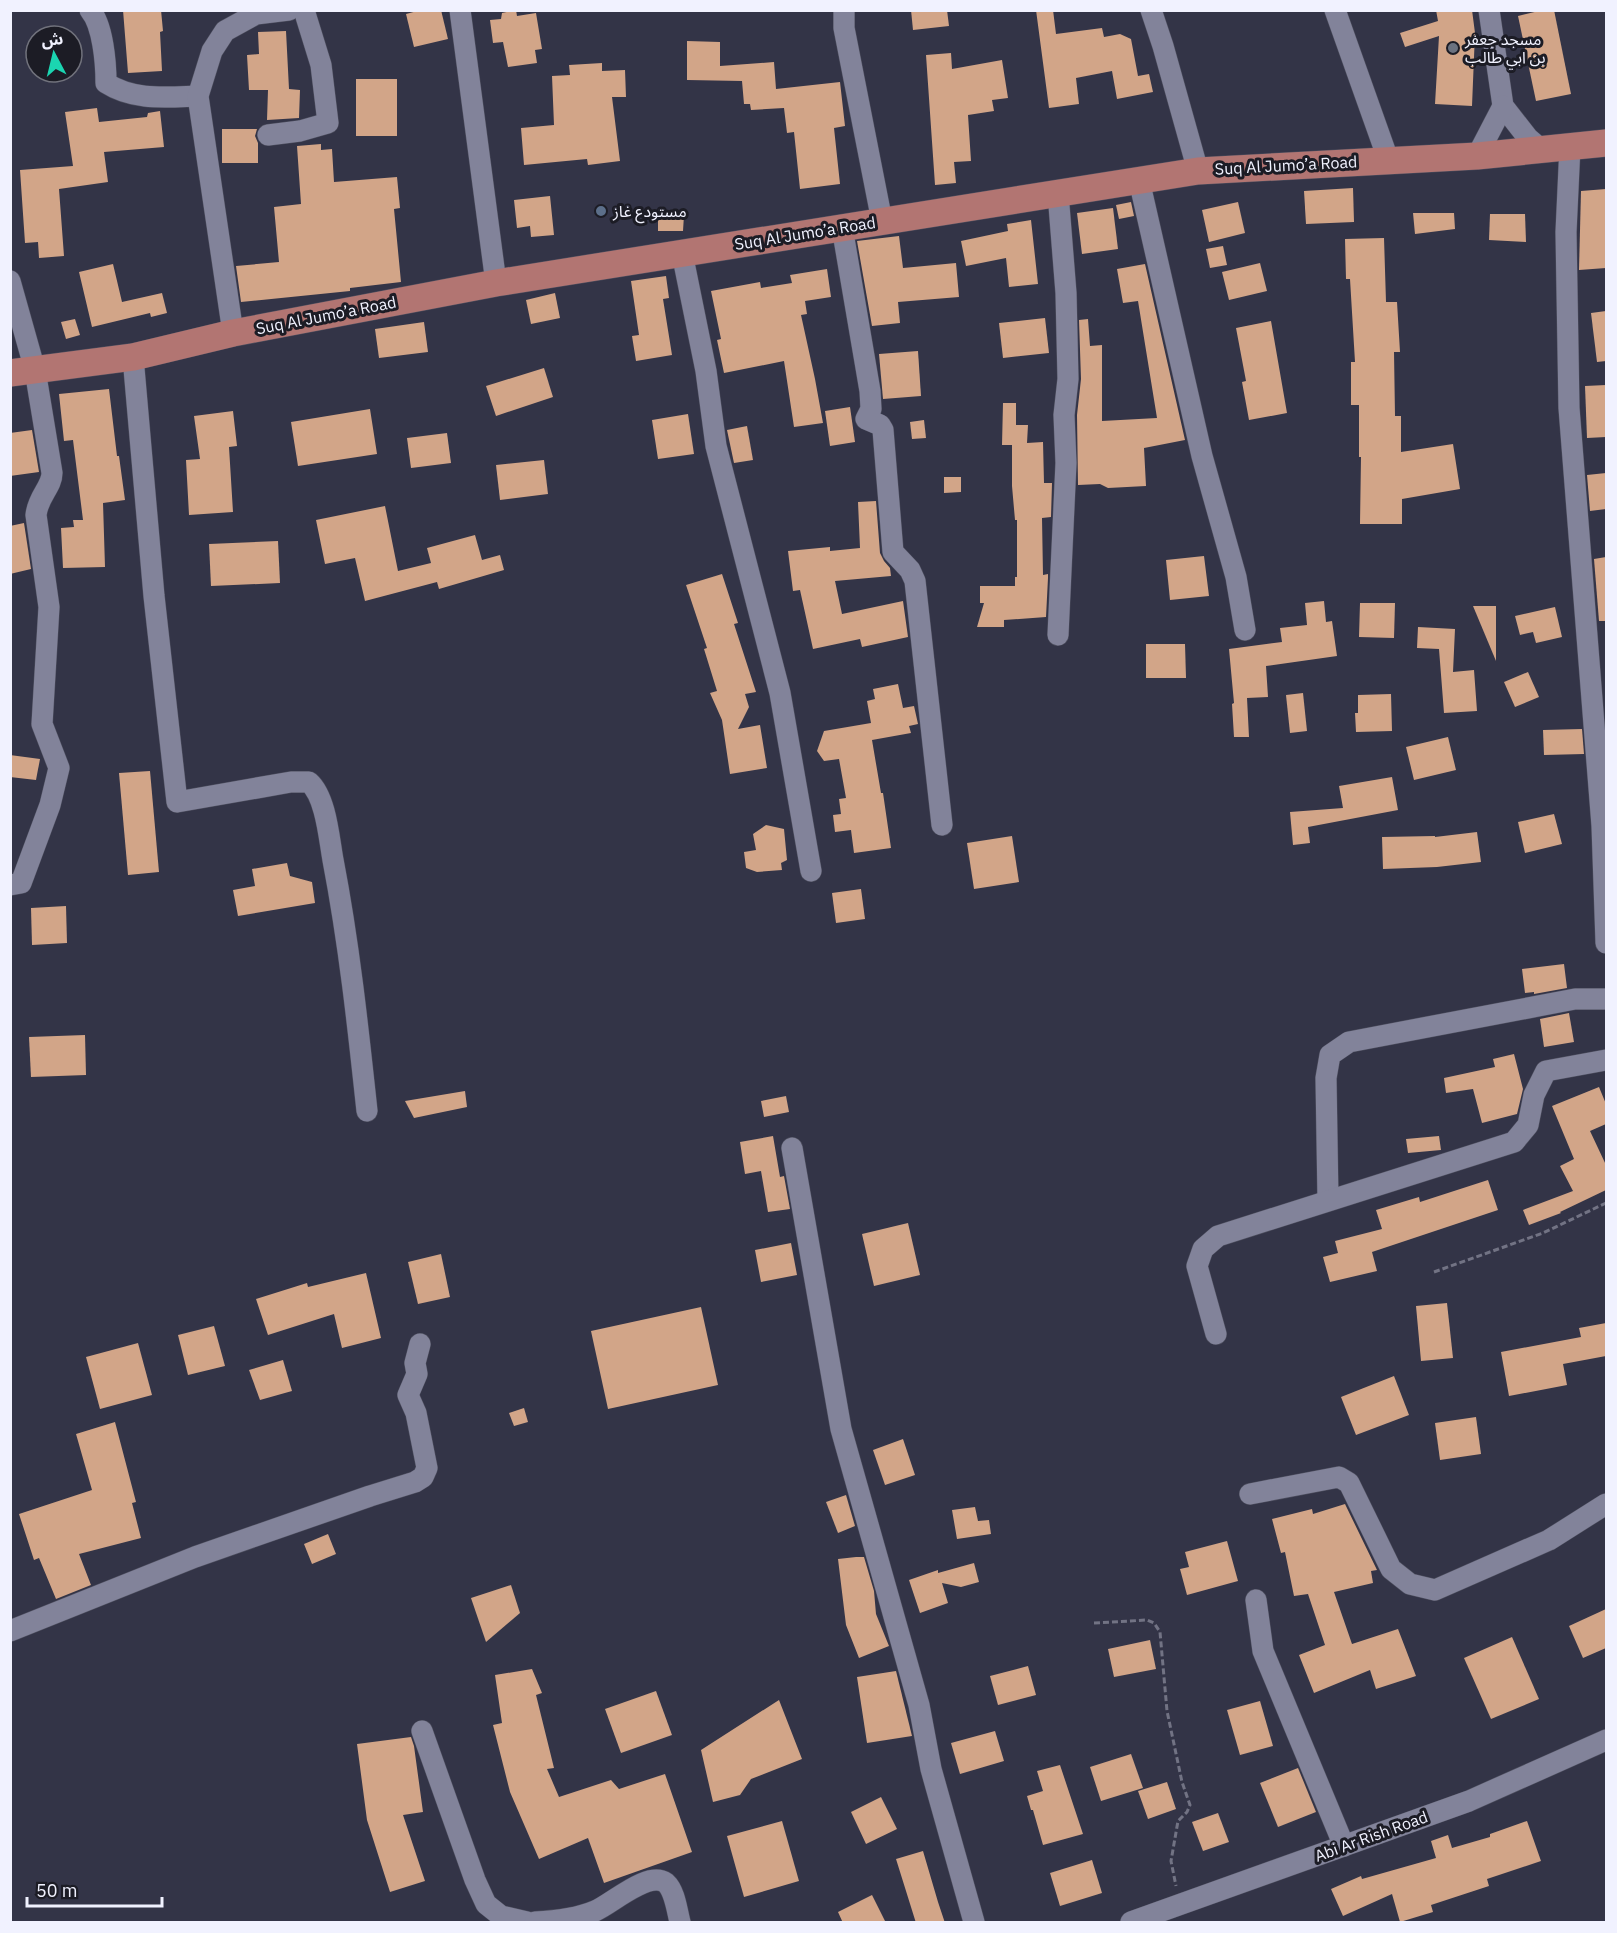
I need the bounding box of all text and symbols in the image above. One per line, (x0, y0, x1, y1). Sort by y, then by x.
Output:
north arrow (24, 24, 84, 84)
text: ش (40, 28, 64, 50)
place label: مسجد جعفر بن ابي طالب (1464, 29, 1546, 70)
marker: مسجد جعفر بن ابي طالب (1446, 41, 1460, 55)
street label: Suq Al Jumo’a Road (1214, 151, 1358, 179)
place label: مستودع غاز (612, 201, 687, 224)
marker: مستودع غاز (594, 204, 608, 218)
street label: Suq Al Jumo’a Road (733, 212, 877, 254)
street label: Suq Al Jumo’a Road (254, 292, 398, 338)
street label: Abi Ar Rish Road (1312, 1806, 1430, 1866)
scale bar (27, 1870, 162, 1908)
text: 50 m (36, 1879, 78, 1902)

